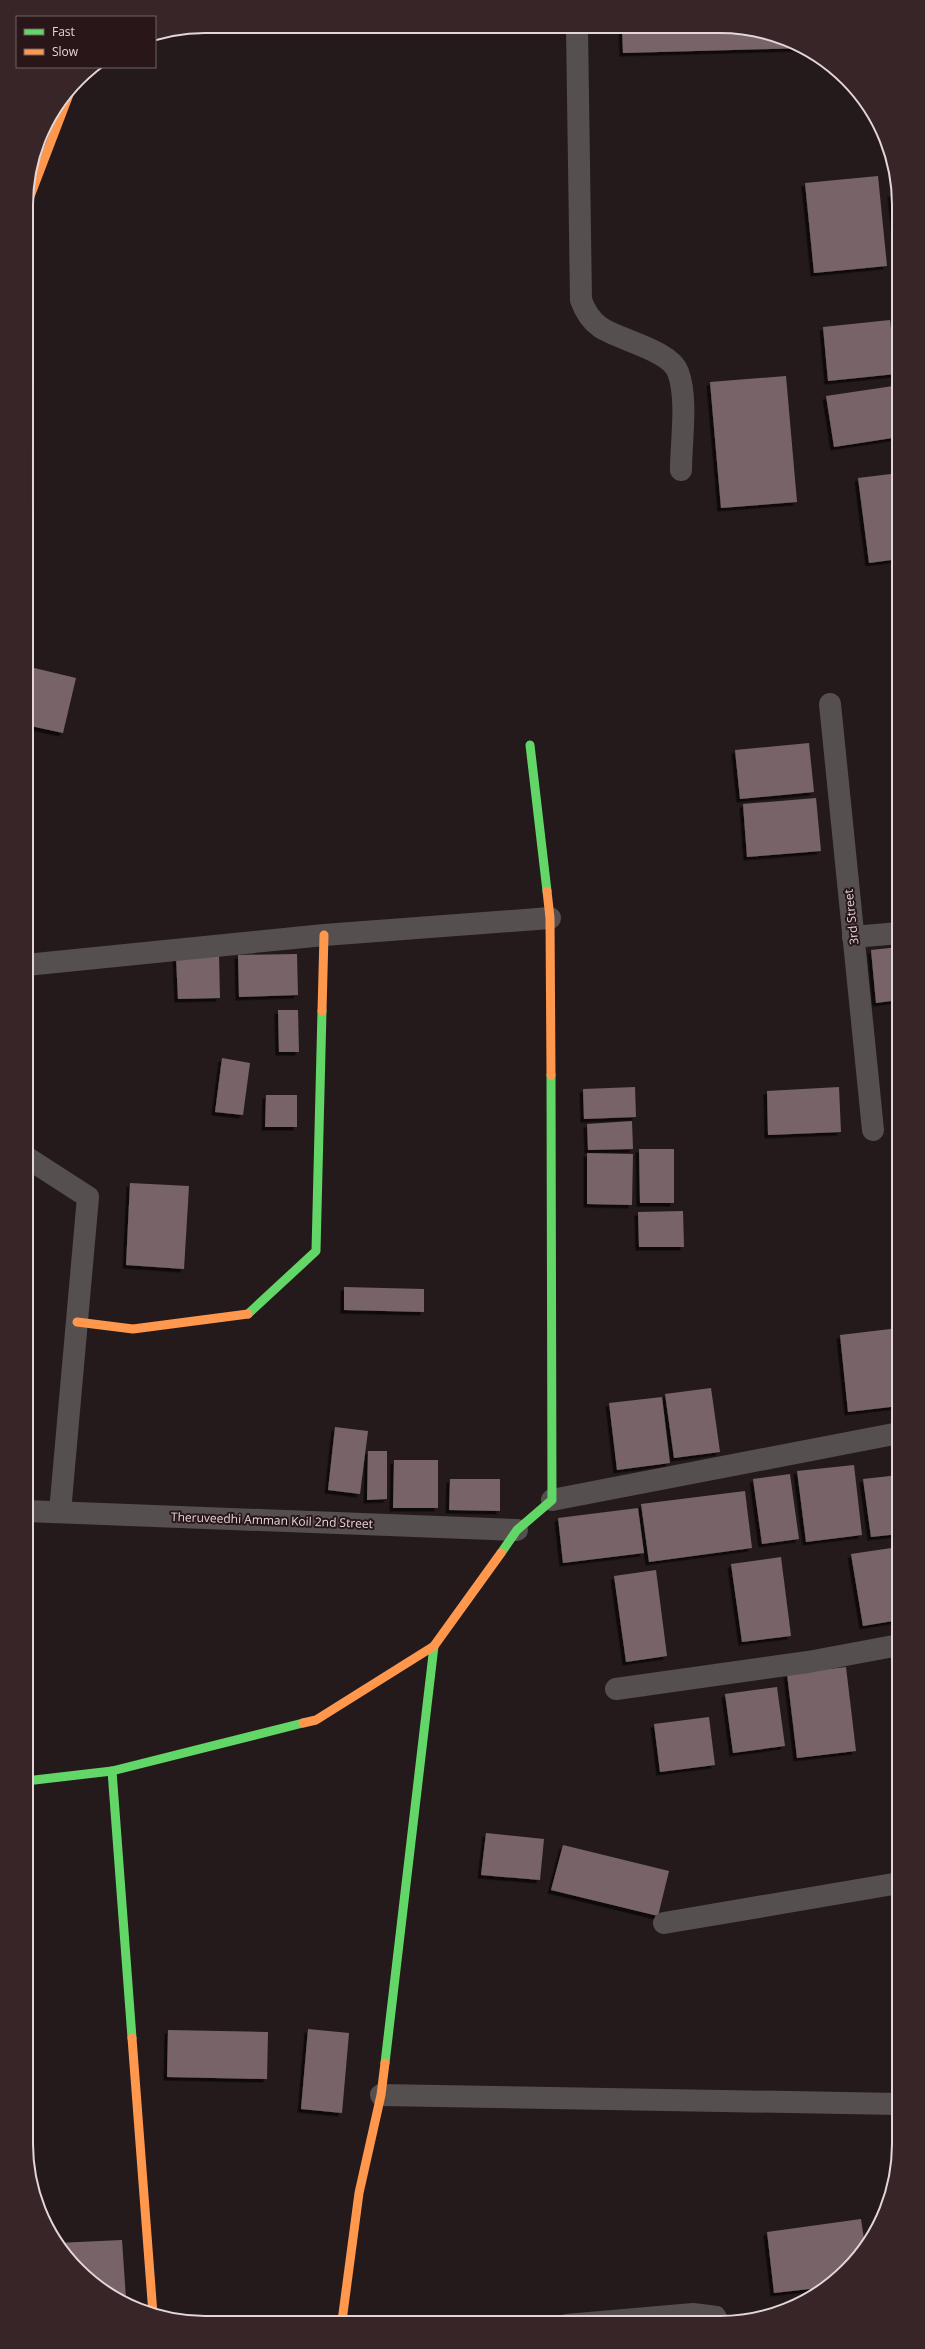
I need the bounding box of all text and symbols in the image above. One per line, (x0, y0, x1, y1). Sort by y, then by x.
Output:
legend (16, 16, 156, 68)
text: Fast (52, 23, 75, 40)
text: Slow (52, 43, 79, 60)
street label: 3rd Street (840, 888, 862, 946)
street label: Theruveedhi Amman Koil 2nd Street (171, 1508, 373, 1532)

